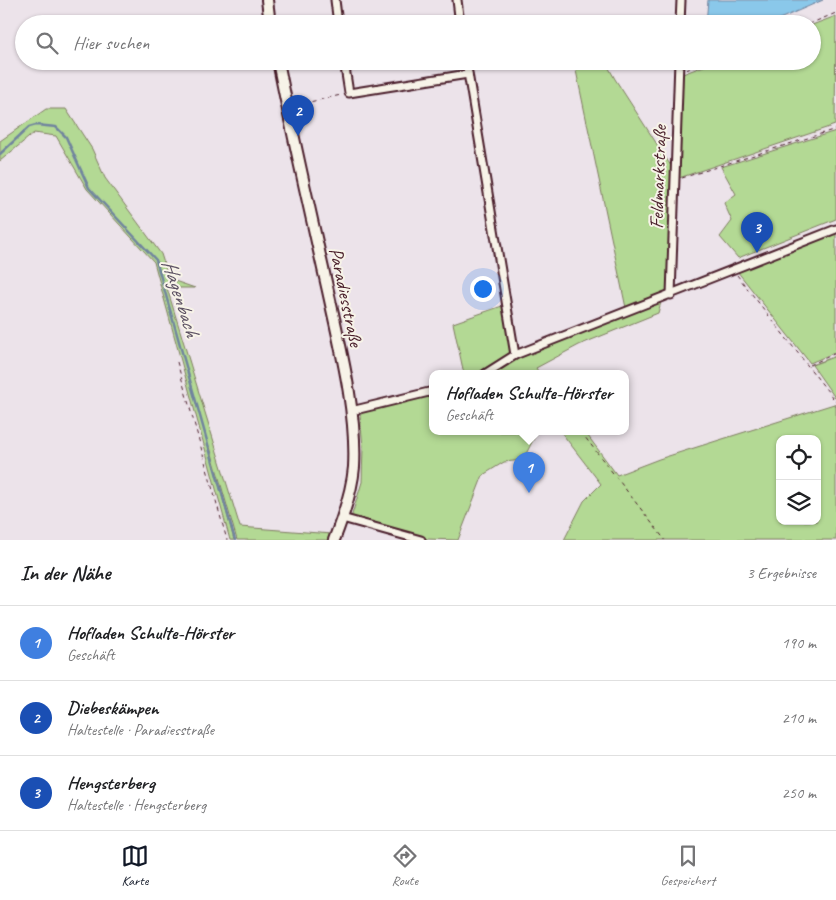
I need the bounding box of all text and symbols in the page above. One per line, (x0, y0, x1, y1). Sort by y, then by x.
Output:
search box (15, 15, 821, 70)
icon: search (33, 29, 61, 57)
text: Hier suchen (73, 31, 149, 55)
pin: 2 (282, 95, 314, 136)
street label: Feldmarkstraße (644, 123, 672, 229)
pin: 3 (741, 212, 773, 253)
street label: Paradiesstraße (323, 245, 369, 350)
water label: Hagenbach (156, 256, 206, 341)
your location (470, 276, 496, 302)
popup (429, 370, 629, 435)
text: Hofladen Schulte-Hörster (445, 381, 613, 405)
text: Geschäft (445, 405, 493, 425)
map controls (776, 435, 821, 525)
button: locate (776, 435, 821, 480)
pin: 1 (513, 452, 545, 493)
button: layers (776, 480, 821, 525)
text: In der Nähe (20, 560, 110, 586)
text: 3 Ergebnisse (747, 563, 816, 583)
text: Hofladen Schulte-Hörster (67, 621, 234, 645)
text: 1 (32, 633, 40, 653)
text: 190 m (782, 633, 816, 653)
text: Geschäft (67, 645, 115, 665)
text: Diebeskämpen (67, 696, 158, 720)
text: 2 (32, 708, 40, 728)
text: 210 m (782, 708, 816, 728)
text: Haltestelle · Paradiesstraße (67, 720, 214, 740)
text: Hengsterberg (67, 771, 155, 795)
text: 3 (32, 783, 40, 803)
text: 250 m (782, 783, 816, 803)
text: Haltestelle · Hengsterberg (67, 795, 206, 815)
tab: Karte (121, 842, 149, 889)
tab: Route (391, 842, 419, 889)
tab: Gespeichert (661, 842, 715, 889)

